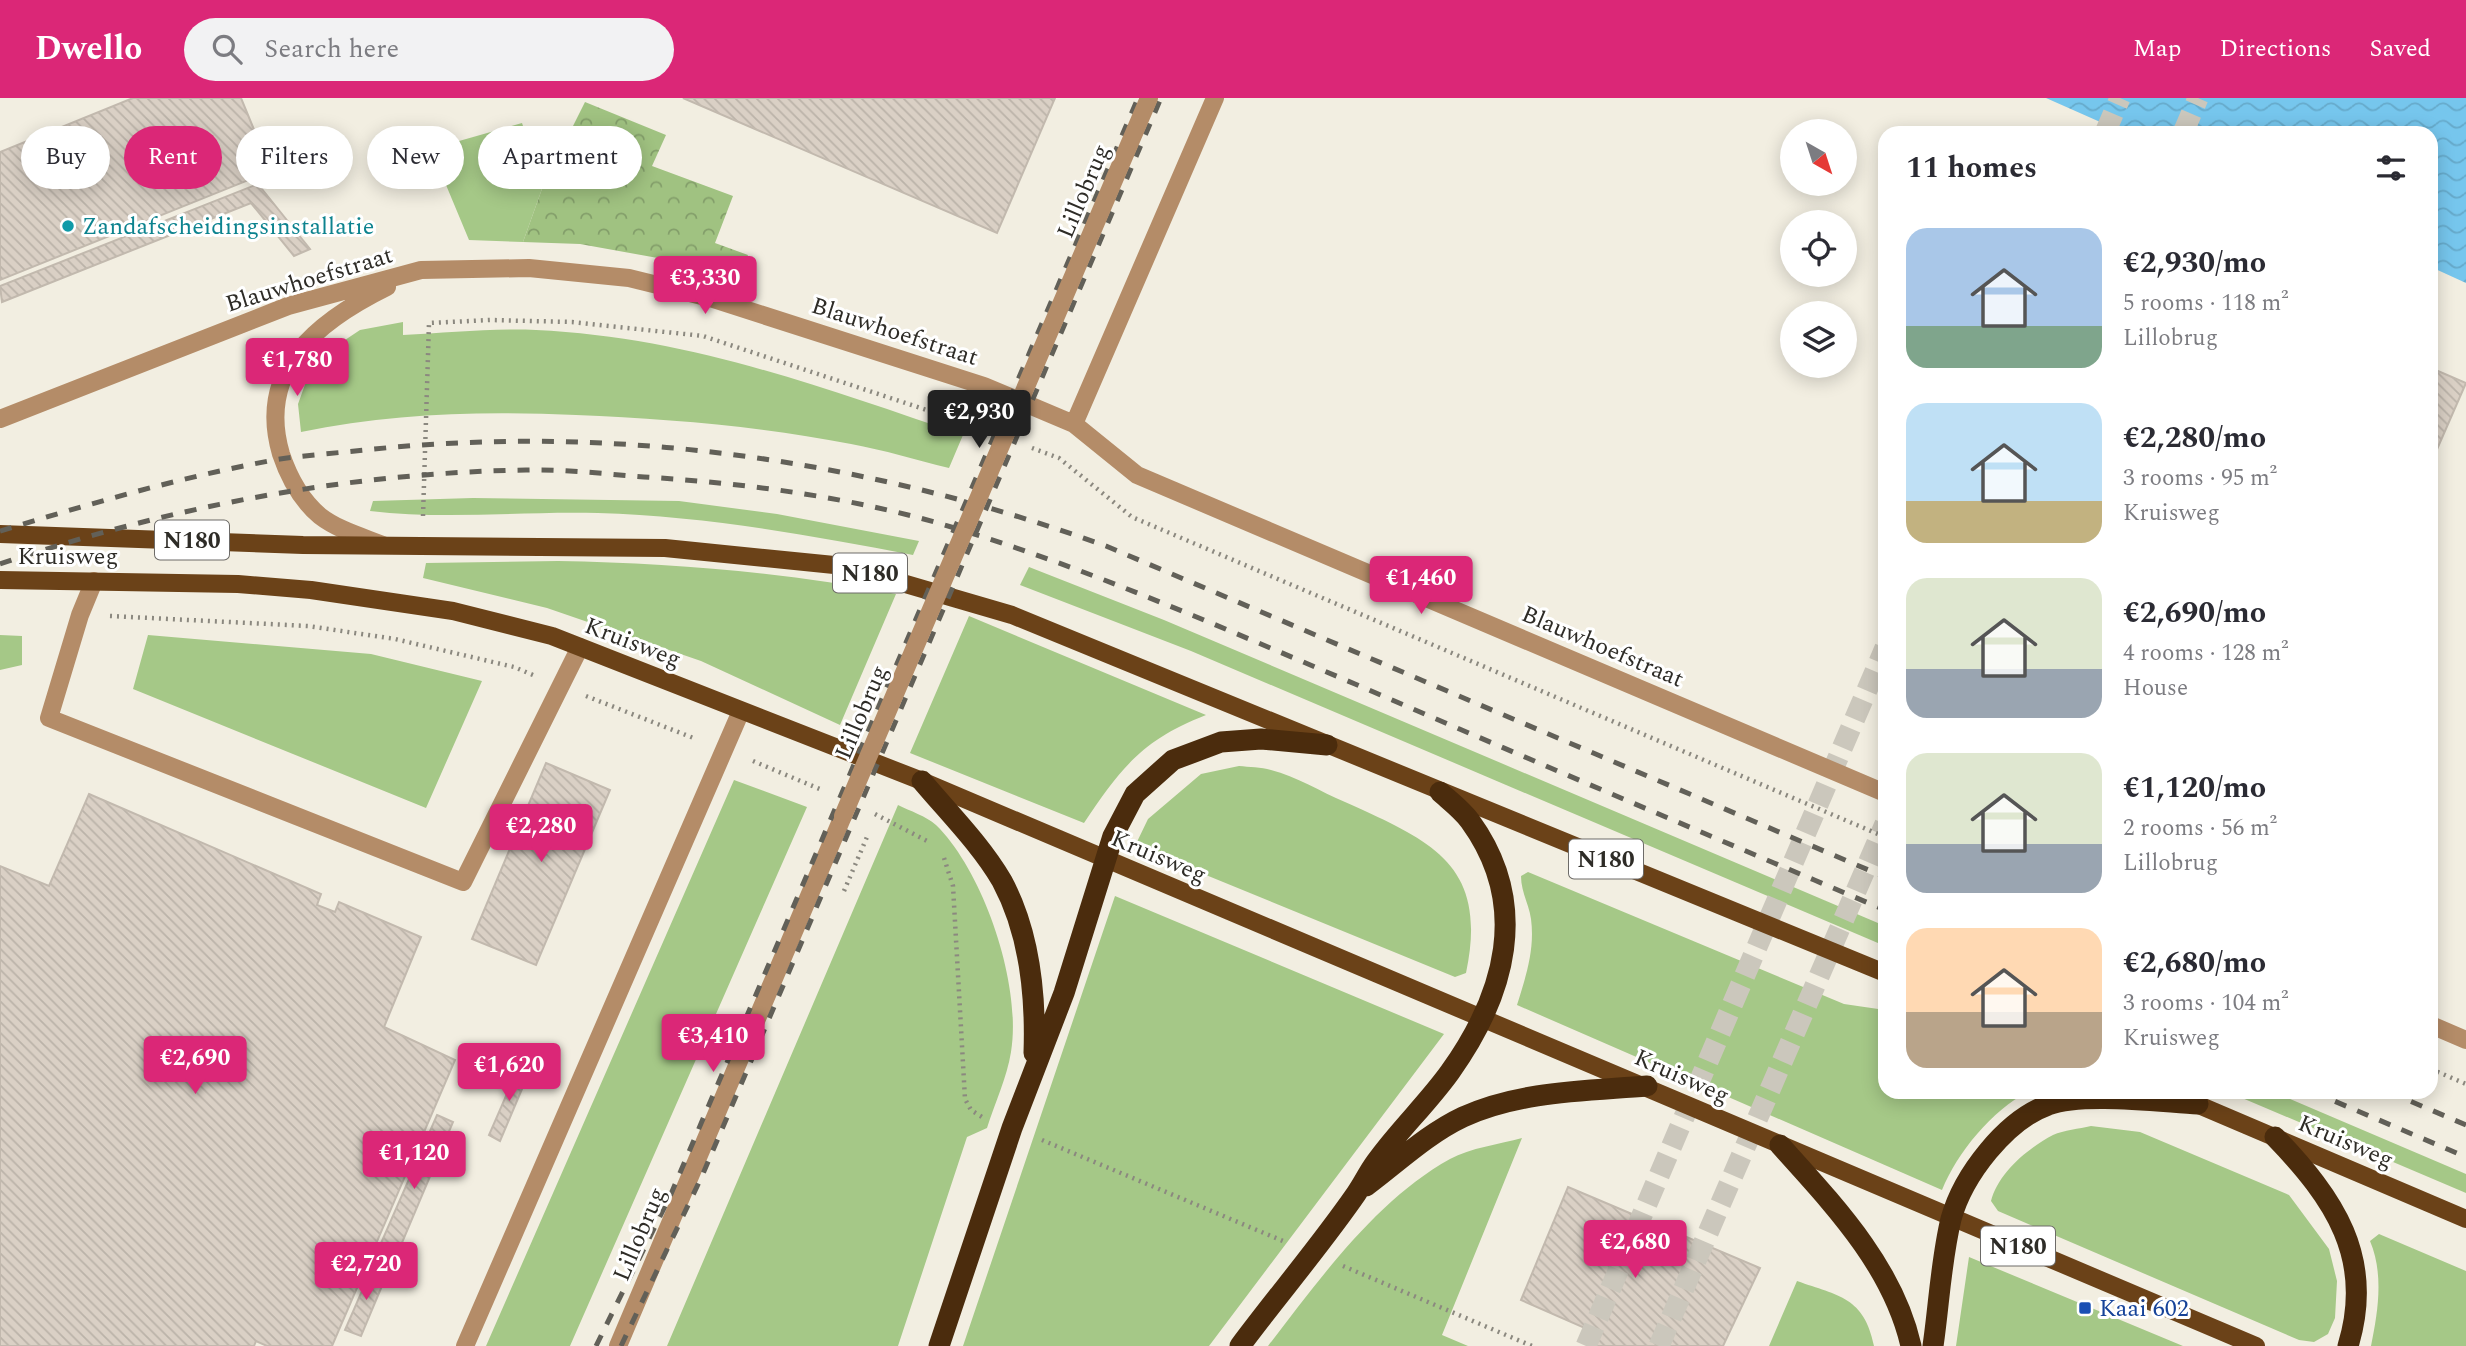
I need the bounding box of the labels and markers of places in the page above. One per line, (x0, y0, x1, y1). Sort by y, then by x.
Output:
place label: Zandafscheidingsinstallatie (82, 209, 375, 245)
marker: Zandafscheidingsinstallatie (60, 218, 76, 234)
pin: €3,330 (648, 256, 762, 316)
pin: €1,780 (240, 338, 354, 398)
pin: €2,930 (922, 390, 1036, 450)
pin: €1,460 (1364, 556, 1478, 616)
pin: €2,280 (484, 804, 598, 864)
pin: €3,410 (656, 1014, 770, 1074)
pin: €2,690 (138, 1037, 252, 1096)
pin: €1,620 (452, 1044, 566, 1103)
pin: €1,120 (357, 1132, 471, 1191)
pin: €2,680 (1578, 1220, 1692, 1280)
pin: €2,720 (309, 1242, 423, 1302)
place label: Kaai 602 (2099, 1291, 2189, 1327)
marker: Kaai 602 (2077, 1300, 2093, 1316)

